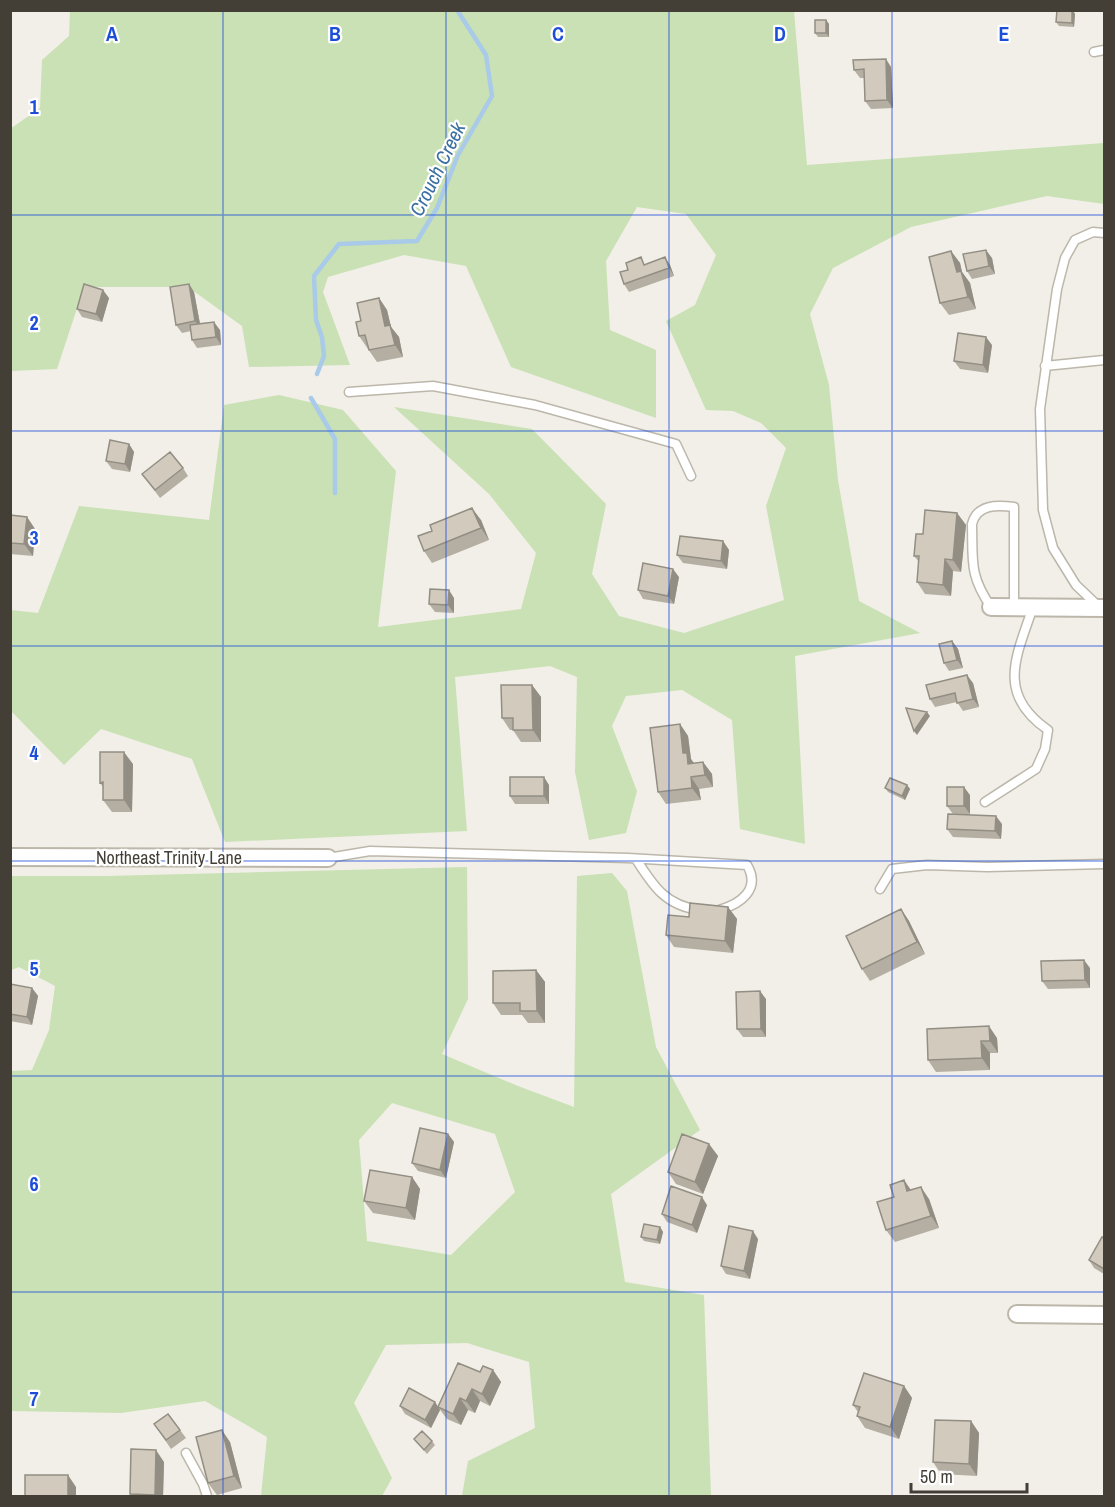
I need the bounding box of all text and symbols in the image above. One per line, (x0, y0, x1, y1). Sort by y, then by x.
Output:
text: A (106, 20, 118, 47)
text: B (329, 20, 341, 47)
text: C (552, 20, 564, 47)
text: D (774, 20, 786, 47)
text: E (999, 20, 1010, 47)
text: 1 (29, 93, 39, 120)
water label: Crouch Creek (403, 117, 472, 220)
text: 2 (29, 309, 39, 336)
text: 3 (29, 524, 39, 551)
text: 4 (29, 739, 39, 766)
street label: Northeast Trinity Lane (96, 845, 242, 870)
text: 5 (29, 955, 39, 982)
text: 6 (29, 1170, 39, 1197)
text: 7 (29, 1385, 39, 1412)
scale bar (911, 1456, 1026, 1494)
text: 50 m (920, 1464, 953, 1489)

